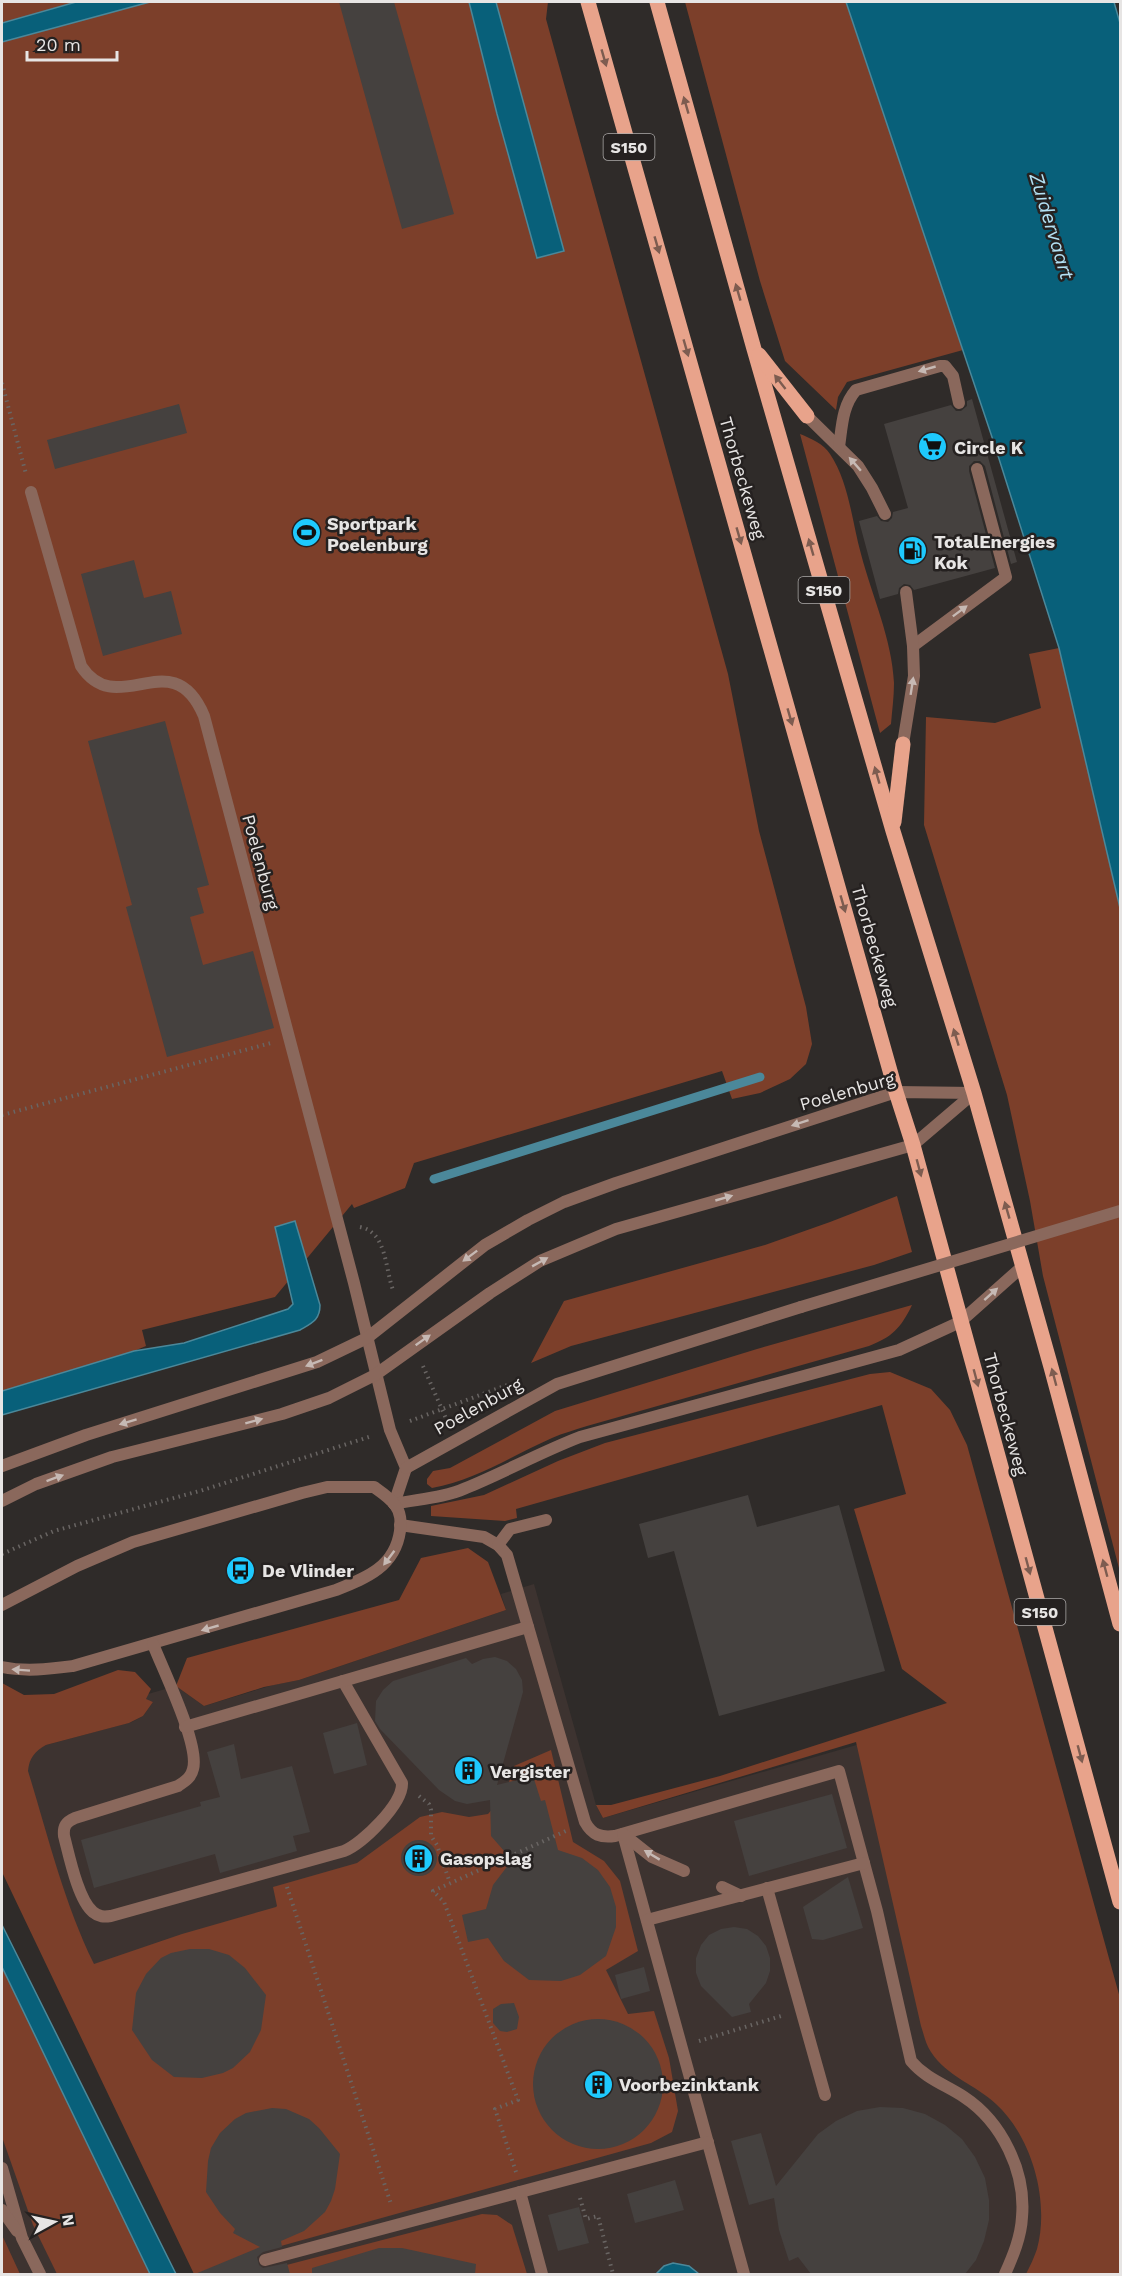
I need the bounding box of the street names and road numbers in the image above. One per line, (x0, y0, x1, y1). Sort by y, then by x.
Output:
road number: S150 (604, 134, 654, 160)
street label: Thorbeckeweg (715, 414, 771, 542)
road number: S150 (798, 577, 850, 603)
street label: Poelenburg (238, 812, 284, 912)
street label: Thorbeckeweg (847, 882, 903, 1010)
street label: Poelenburg (797, 1067, 897, 1115)
street label: Thorbeckeweg (980, 1350, 1033, 1478)
street label: Poelenburg (430, 1373, 526, 1439)
road number: S150 (1014, 1599, 1066, 1625)

